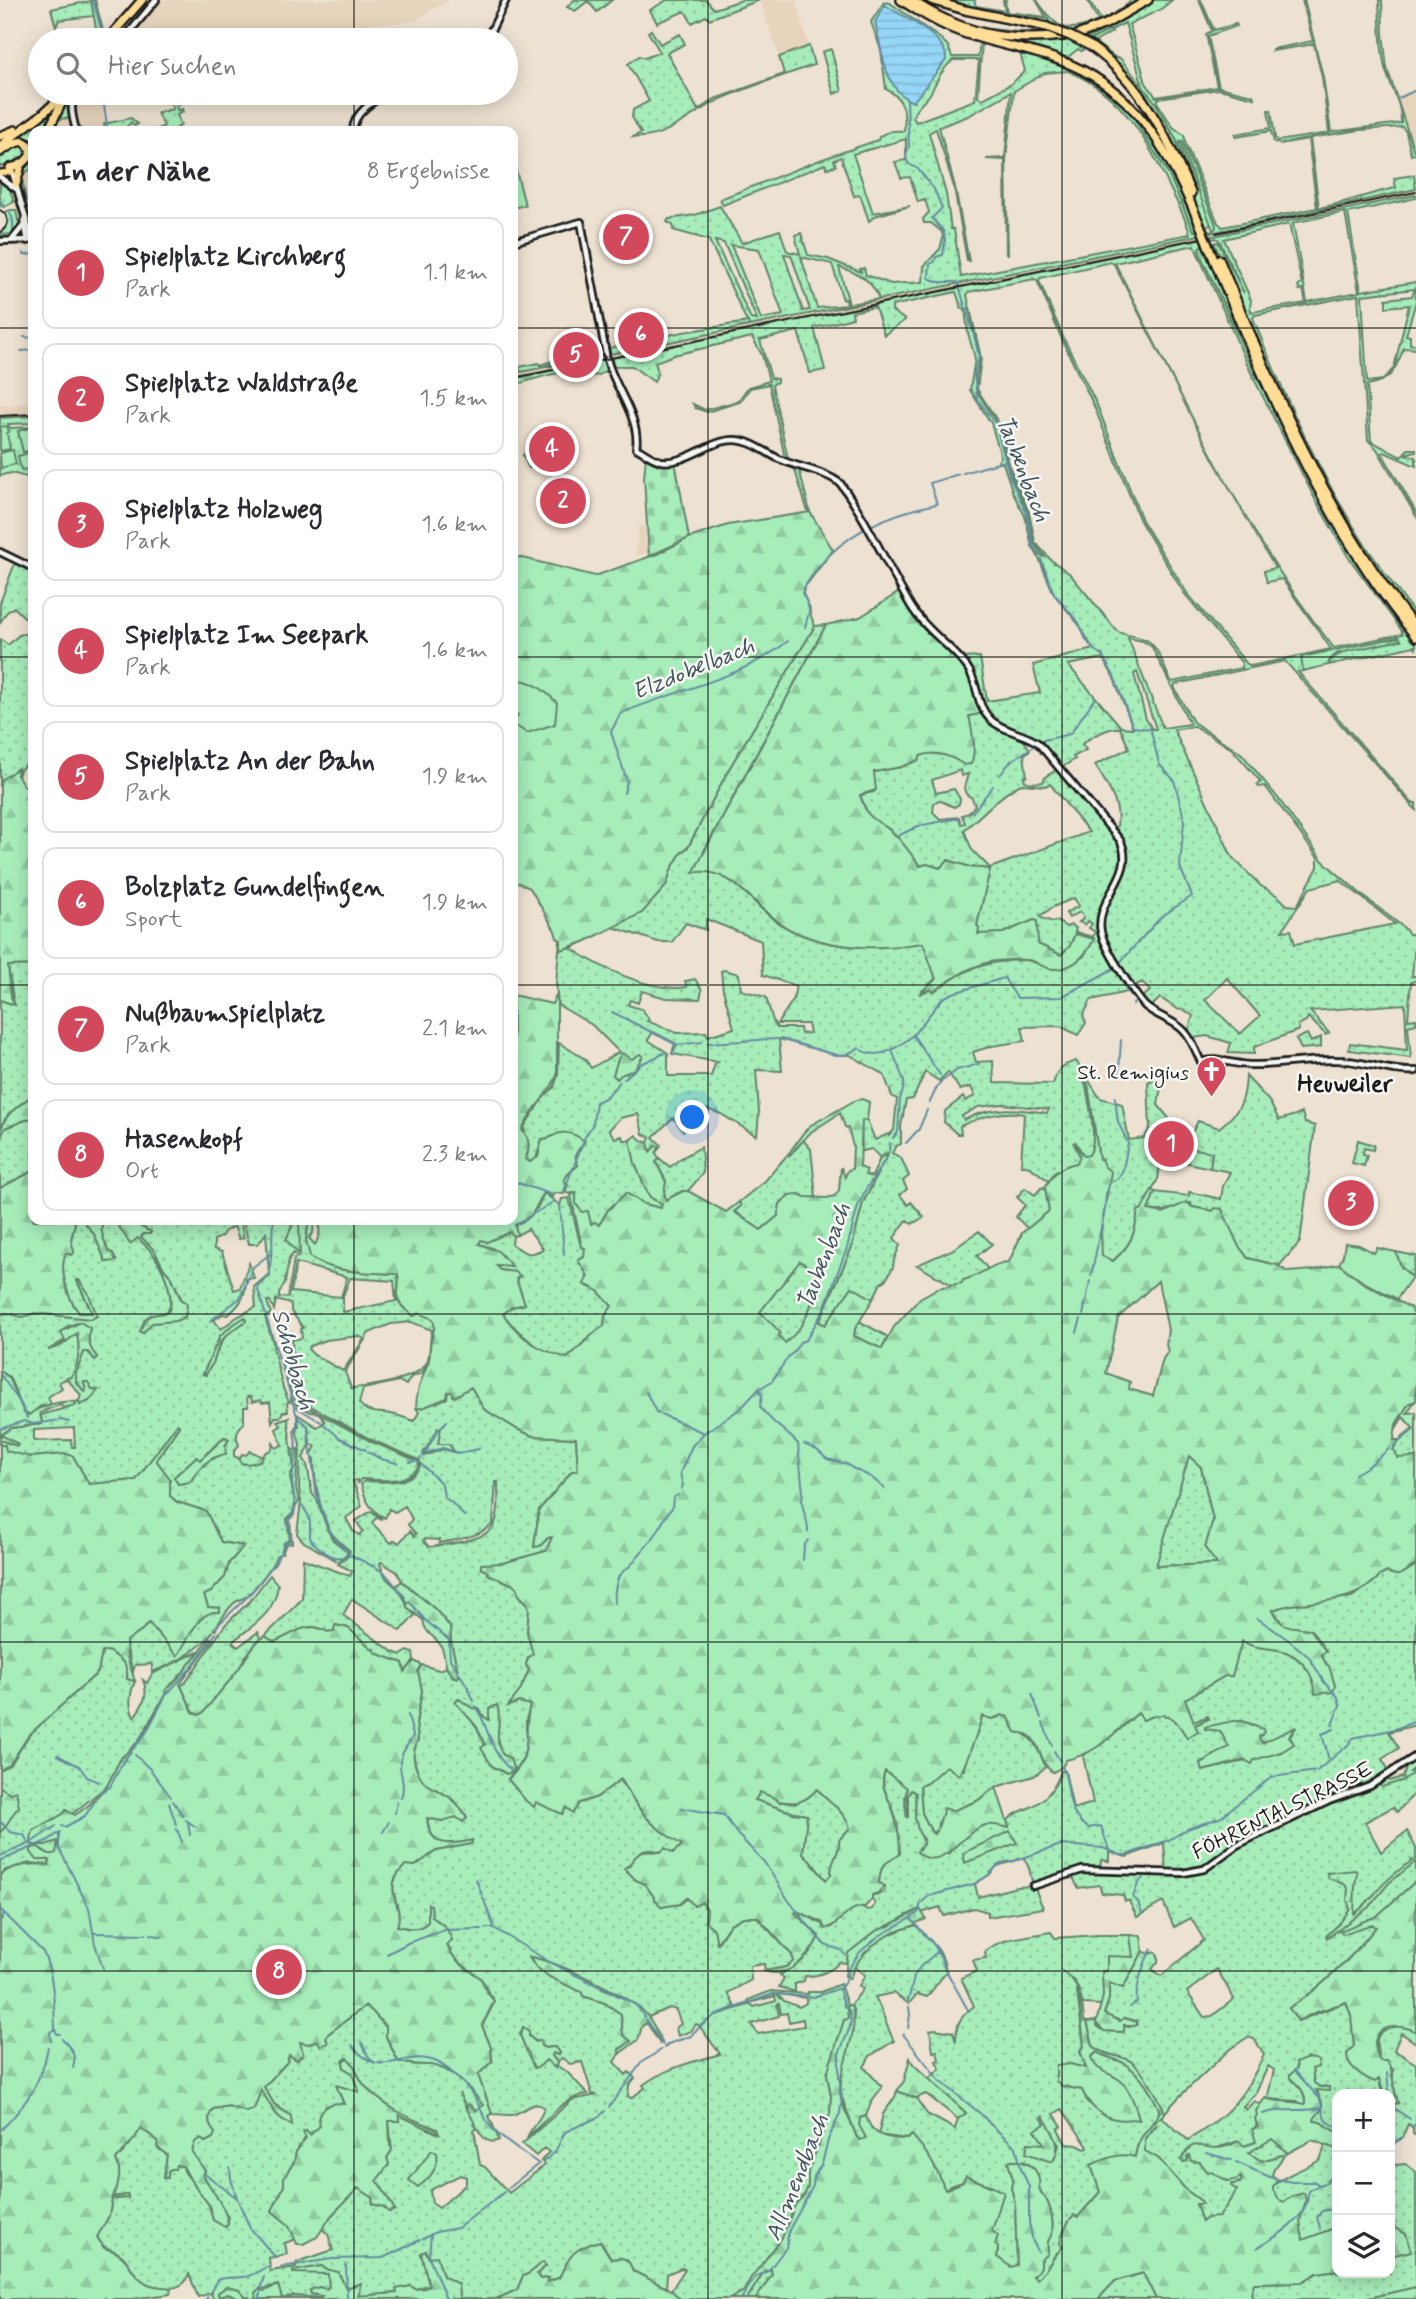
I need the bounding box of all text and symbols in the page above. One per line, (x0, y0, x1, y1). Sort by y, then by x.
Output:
search box (28, 28, 518, 105)
icon: search (52, 48, 90, 86)
text: Hier suchen (108, 50, 236, 84)
text: In der Nähe (56, 152, 211, 191)
text: 8 Ergebnisse (367, 157, 490, 187)
pin: 7 (603, 211, 649, 263)
text: Spielplatz Kirchberg (125, 241, 346, 275)
text: 1 (76, 258, 86, 288)
text: 1.1 km (423, 258, 488, 288)
text: Park (125, 275, 171, 305)
pin: 6 (618, 309, 664, 361)
pin: 5 (553, 329, 599, 381)
text: Spielplatz Waldstraße (125, 367, 358, 401)
text: 2 (75, 384, 87, 414)
text: 1.5 km (419, 384, 488, 414)
text: Park (125, 401, 171, 431)
water label: Taubenbach (988, 411, 1056, 526)
pin: 4 (529, 423, 575, 475)
pin: 2 (540, 475, 586, 527)
text: Spielplatz Holzweg (125, 493, 322, 527)
text: 3 (76, 510, 86, 540)
text: 1.6 km (421, 510, 488, 540)
text: Park (125, 527, 171, 557)
text: Spielplatz Im Seepark (125, 619, 368, 653)
water label: Elzdobelbach (628, 632, 759, 708)
text: 4 (74, 636, 88, 666)
text: 1.6 km (421, 636, 488, 666)
text: Park (125, 653, 171, 683)
text: Spielplatz An der Bahn (125, 745, 375, 779)
text: 5 (74, 762, 88, 792)
text: 1.9 km (422, 762, 488, 792)
text: Park (125, 779, 171, 809)
text: Bolzplatz Gundelfingen (125, 871, 384, 905)
text: 6 (75, 888, 87, 918)
text: 1.9 km (422, 888, 488, 918)
text: Sport (125, 905, 182, 935)
text: Nußbaumspielplatz (125, 997, 325, 1031)
text: 7 (74, 1014, 88, 1044)
text: 2.1 km (422, 1014, 488, 1044)
text: Park (125, 1031, 171, 1061)
church icon: St. Remigius (1195, 1055, 1229, 1099)
place label: St. Remigius (1077, 1059, 1189, 1088)
district label: Heuweiler (1297, 1069, 1394, 1100)
your location (675, 1100, 709, 1134)
pin: 1 (1148, 1118, 1194, 1170)
text: Hasenkopf (125, 1123, 243, 1157)
text: 8 (75, 1140, 87, 1170)
text: 2.3 km (422, 1140, 488, 1170)
text: Ort (125, 1157, 159, 1187)
pin: 3 (1328, 1177, 1374, 1229)
water label: Taubenbach (791, 1199, 859, 1314)
water label: Schobbach (263, 1306, 321, 1413)
street label: FÖHRENTALSTRASSE (1188, 1755, 1377, 1867)
pin: 8 (256, 1946, 302, 1998)
map controls (1332, 2089, 1395, 2278)
button: + (1332, 2089, 1395, 2152)
water label: Allmendbach (759, 2110, 837, 2245)
button: − (1332, 2152, 1395, 2215)
button: layers (1332, 2215, 1395, 2278)

